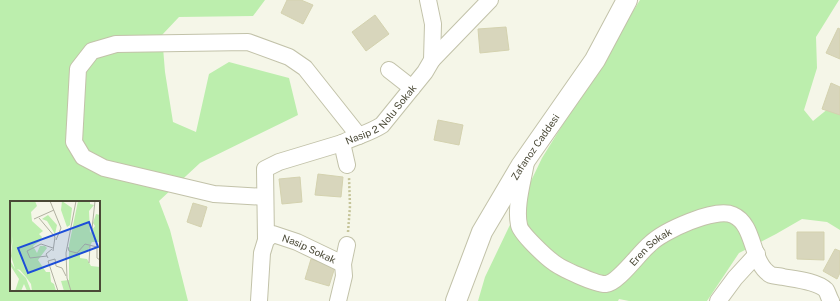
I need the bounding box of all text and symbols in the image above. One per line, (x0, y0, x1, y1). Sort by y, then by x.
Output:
street label: Nasip 2 Nolu Sokak (343, 81, 419, 147)
street label: Zafanoz Caddesi (508, 111, 562, 182)
inset map (10, 201, 100, 291)
street label: Eren Sokak (627, 225, 674, 268)
street label: Nasip Sokak (281, 232, 338, 266)

